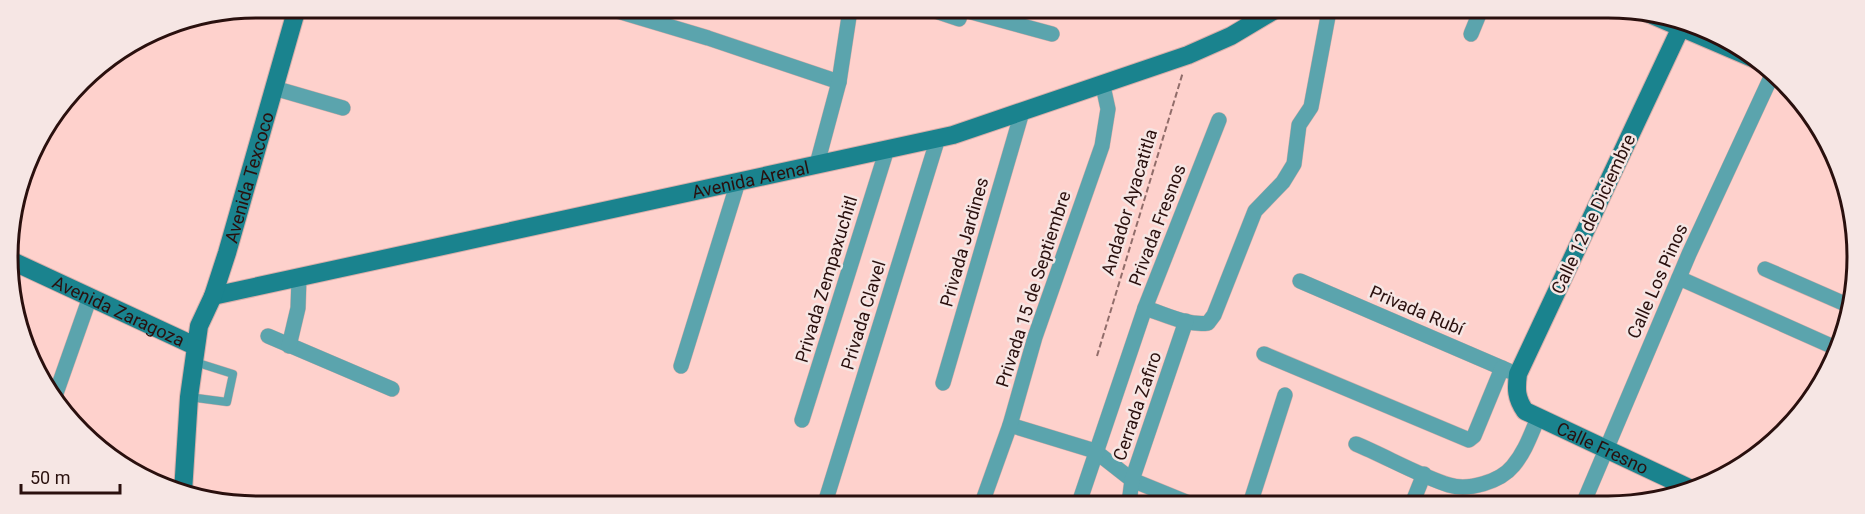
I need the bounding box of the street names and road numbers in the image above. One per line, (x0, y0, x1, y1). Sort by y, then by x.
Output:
street label: Avenida Texcoco (220, 109, 277, 245)
street label: Andador Ayacatitla (1097, 126, 1161, 278)
street label: Calle 12 de Diciembre (1547, 131, 1639, 297)
street label: Avenida Arenal (690, 156, 811, 202)
street label: Privada Fresnos (1124, 161, 1190, 289)
street label: Privada Jardines (935, 175, 993, 309)
street label: Privada 15 de Septiembre (991, 188, 1075, 390)
street label: Privada Zempaxuchitl (791, 193, 861, 365)
street label: Calle Los Pinos (1622, 220, 1692, 342)
street label: Privada Clavel (836, 258, 890, 372)
street label: Avenida Zaragoza (49, 271, 188, 350)
street label: Privada Rubí (1367, 281, 1468, 339)
street label: Cerrada Zafiro (1109, 349, 1165, 463)
street label: Calle Fresno (1553, 417, 1652, 478)

